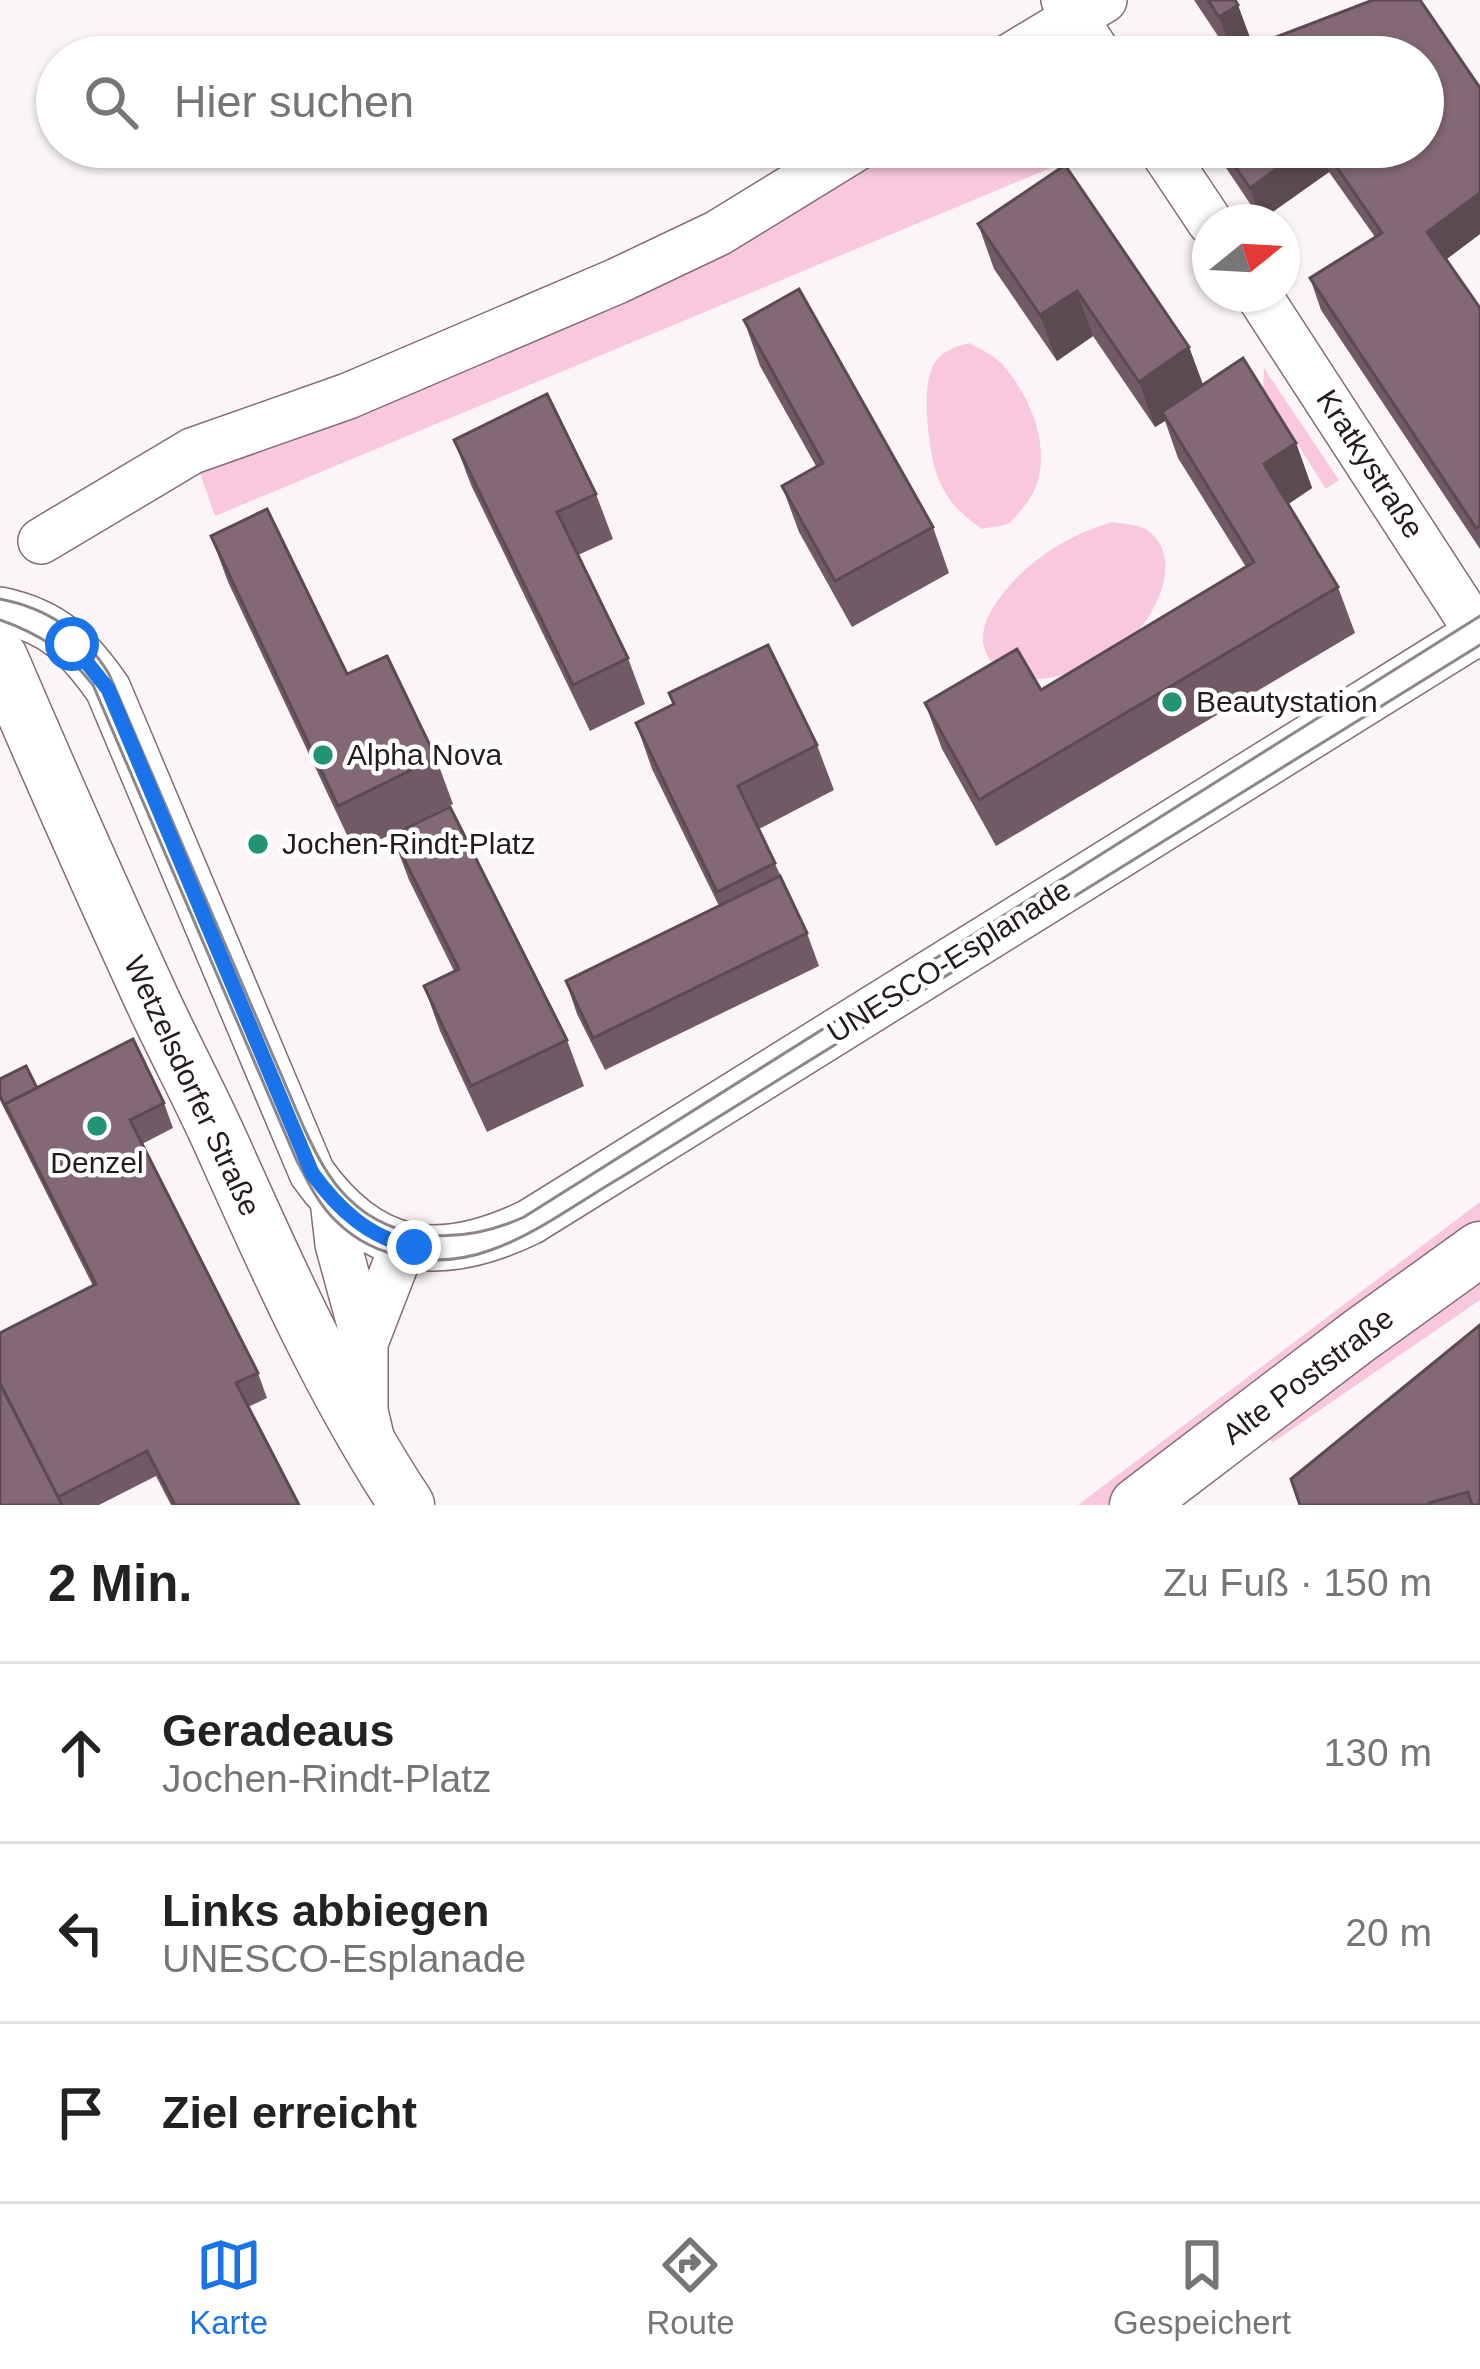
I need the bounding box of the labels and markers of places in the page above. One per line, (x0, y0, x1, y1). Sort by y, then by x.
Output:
place label: Beautystation (1196, 685, 1378, 718)
marker: Beautystation (1159, 689, 1185, 715)
place label: Alpha Nova (347, 738, 502, 771)
marker: Alpha Nova (310, 742, 336, 768)
place label: Jochen-Rindt-Platz (282, 827, 535, 860)
marker: Jochen-Rindt-Platz (245, 831, 271, 857)
marker: Denzel (84, 1113, 110, 1139)
place label: Denzel (50, 1146, 144, 1179)

